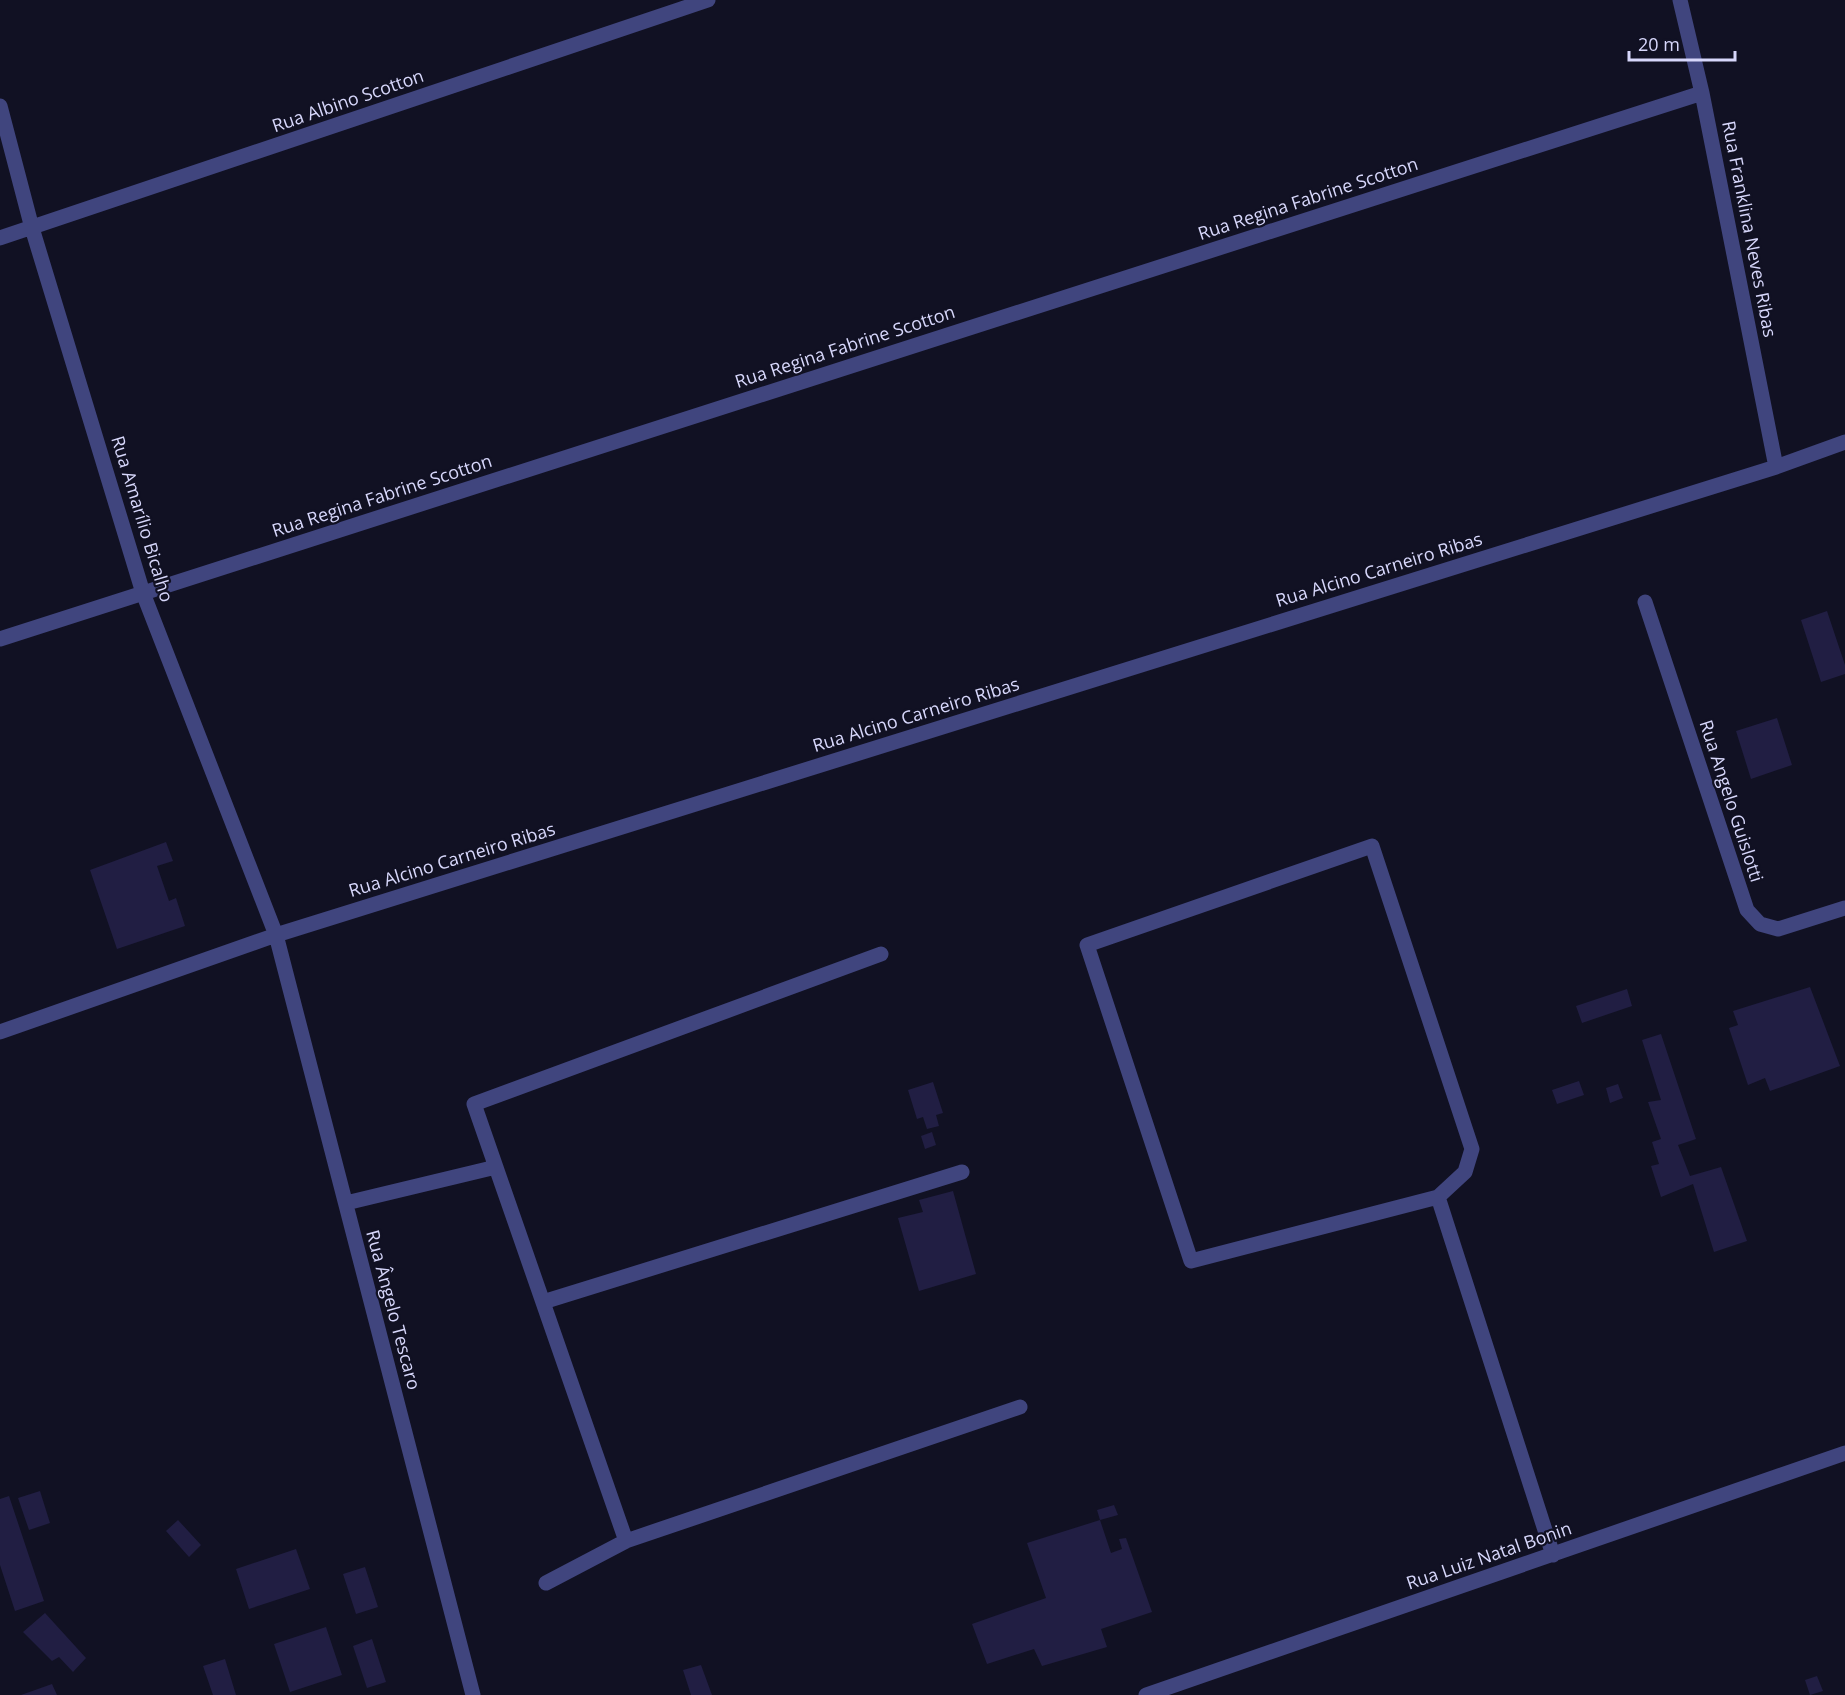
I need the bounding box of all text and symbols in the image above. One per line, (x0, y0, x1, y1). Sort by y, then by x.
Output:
scale bar (1629, 24, 1736, 62)
text: 20 m (1638, 32, 1680, 56)
street label: Rua Albino Scotton (269, 63, 427, 137)
street label: Rua Franklina Neves Ribas (1717, 119, 1783, 339)
street label: Rua Regina Fabrine Scotton (1195, 151, 1421, 245)
street label: Rua Regina Fabrine Scotton (732, 299, 958, 393)
street label: Rua Amarílio Bicalho (106, 433, 180, 605)
street label: Rua Regina Fabrine Scotton (269, 448, 495, 542)
street label: Rua Alcino Carneiro Ribas (1272, 526, 1485, 612)
street label: Rua Alcino Carneiro Ribas (809, 671, 1022, 757)
street label: Rua Angelo Guislotti (1694, 717, 1770, 885)
street label: Rua Alcino Carneiro Ribas (345, 816, 558, 902)
street label: Rua Ângelo Tescaro (361, 1227, 427, 1392)
street label: Rua Luiz Natal Bonin (1403, 1516, 1574, 1595)

